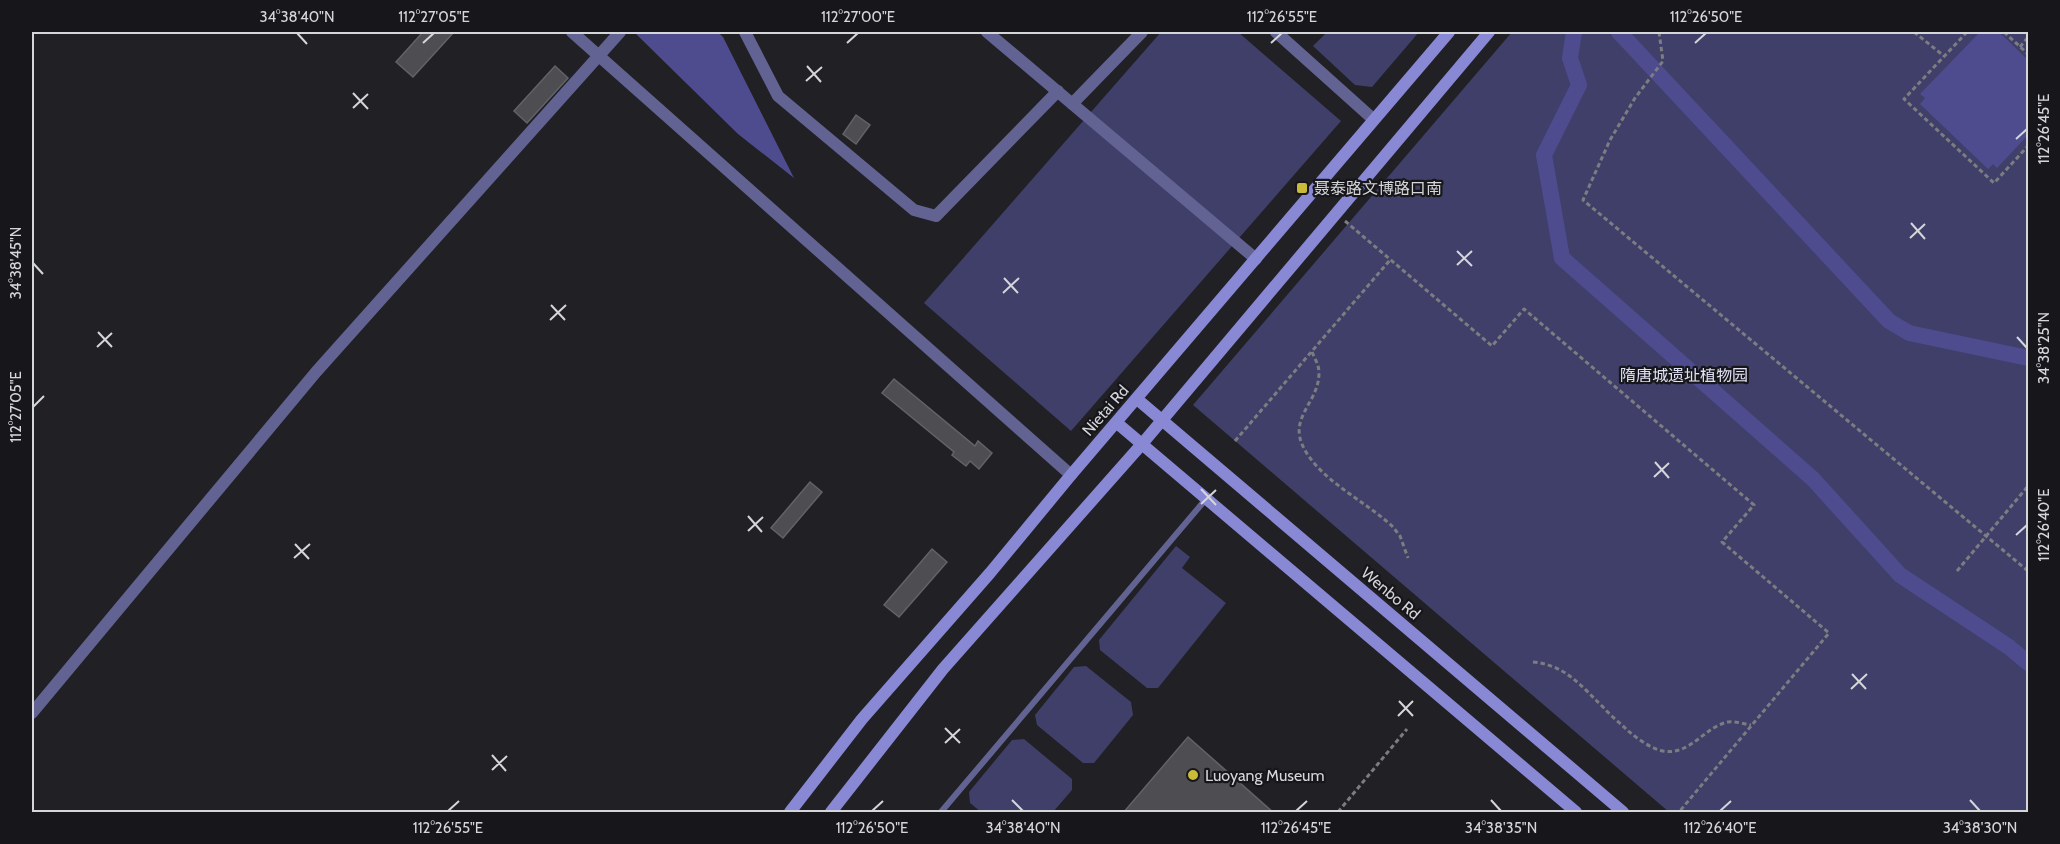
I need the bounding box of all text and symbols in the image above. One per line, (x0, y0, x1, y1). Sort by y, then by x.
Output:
text: 34°38'40"N (259, 8, 335, 26)
text: 112°27'05"E (398, 8, 470, 26)
text: 112°27'00"E (821, 8, 895, 26)
text: 112°26'55"E (1247, 8, 1317, 26)
text: 112°26'50"E (1670, 8, 1742, 26)
text: 112°26'45"E (2035, 94, 2053, 164)
place label: 聂泰路文博路口南 (1314, 179, 1442, 198)
marker: 聂泰路文博路口南 (1295, 181, 1309, 195)
text: 34°38'45"N (7, 227, 25, 299)
text: 34°38'25"N (2035, 312, 2053, 384)
park label: 隋唐城遗址植物园 (1620, 366, 1748, 385)
text: 112°27'05"E (7, 371, 25, 443)
street label: Nietai Rd (1078, 381, 1133, 440)
text: 112°26'40"E (2035, 489, 2053, 561)
street label: Wenbo Rd (1357, 563, 1424, 624)
place label: Luoyang Museum (1205, 766, 1325, 785)
marker: Luoyang Museum (1186, 768, 1200, 782)
text: 112°26'55"E (413, 819, 483, 837)
text: 112°26'50"E (836, 819, 908, 837)
text: 34°38'40"N (985, 819, 1061, 837)
text: 112°26'45"E (1261, 819, 1331, 837)
text: 34°38'35"N (1465, 819, 1537, 837)
text: 112°26'40"E (1684, 819, 1756, 837)
text: 34°38'30"N (1943, 819, 2017, 837)

